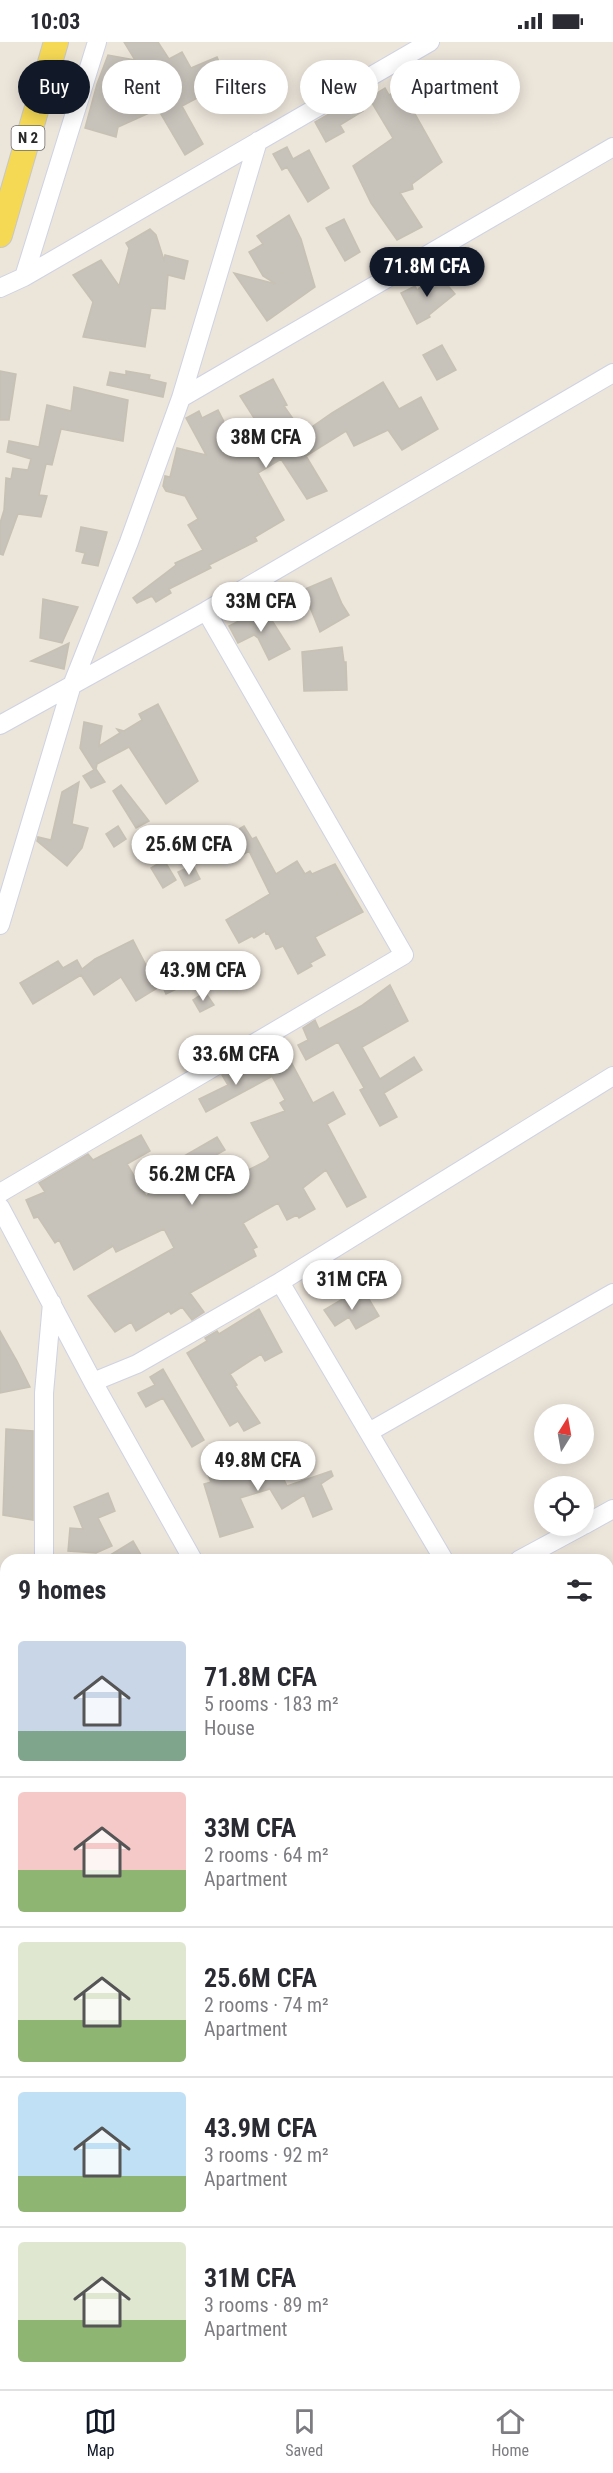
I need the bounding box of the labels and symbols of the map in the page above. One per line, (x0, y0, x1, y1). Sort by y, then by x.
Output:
road number: N 2 (12, 126, 44, 150)
pin: 71.8M CFA (358, 247, 496, 298)
pin: 38M CFA (211, 418, 321, 469)
pin: 33M CFA (206, 582, 316, 633)
pin: 25.6M CFA (120, 825, 258, 876)
pin: 43.9M CFA (134, 951, 272, 1002)
pin: 33.6M CFA (167, 1035, 305, 1086)
pin: 56.2M CFA (123, 1155, 261, 1206)
pin: 31M CFA (297, 1260, 407, 1311)
north arrow (534, 1404, 594, 1464)
pin: 49.8M CFA (189, 1441, 327, 1492)

